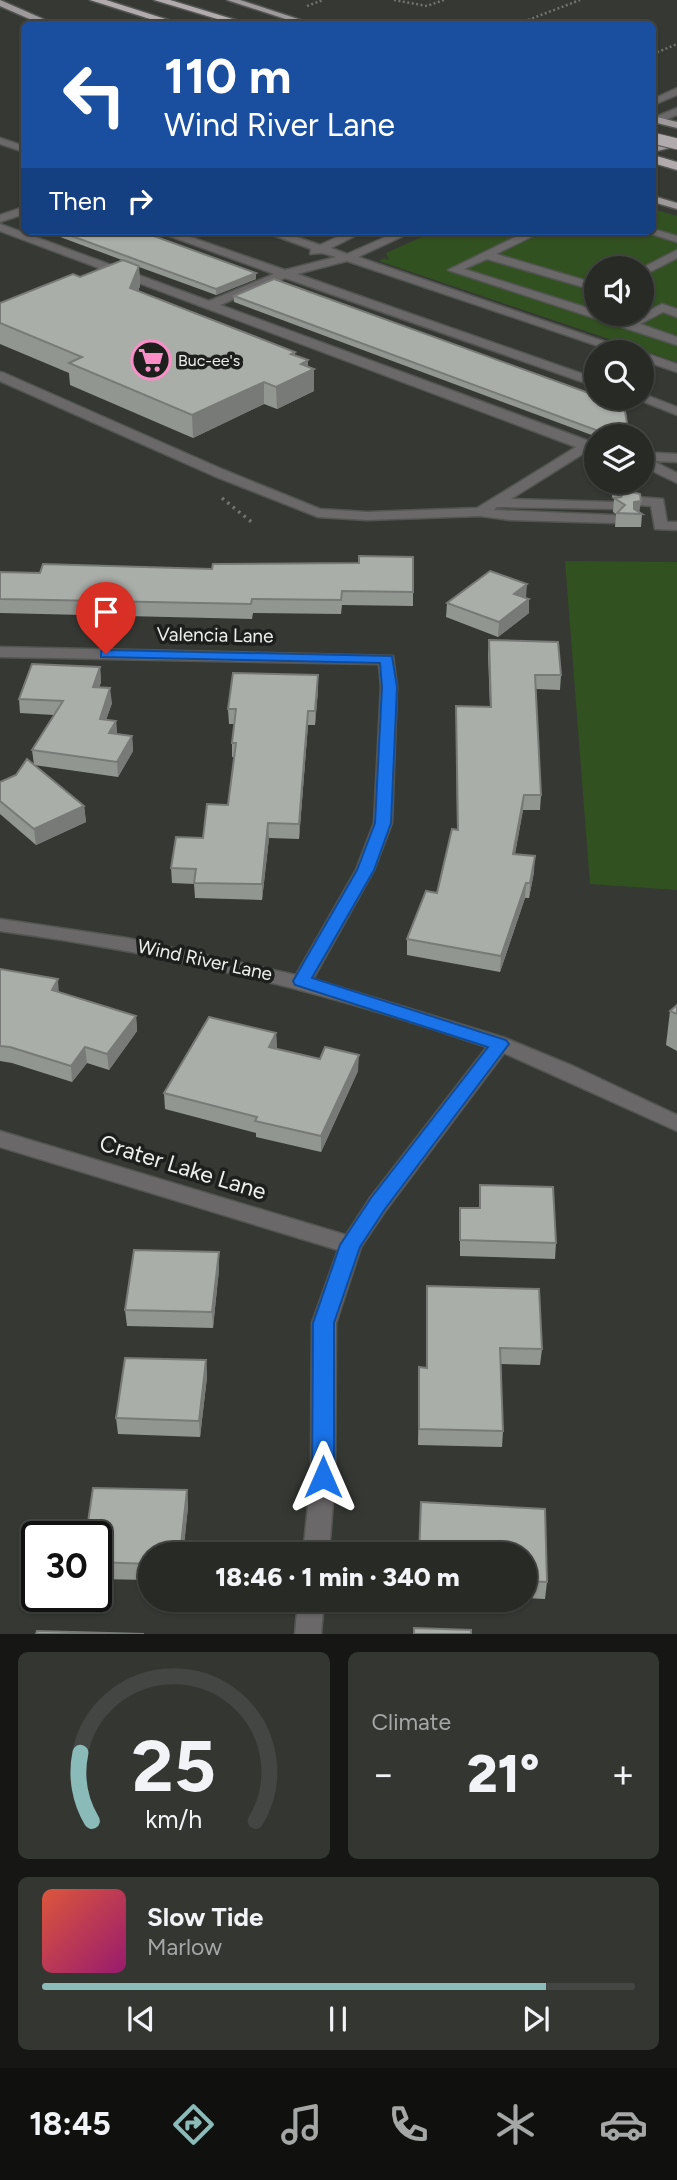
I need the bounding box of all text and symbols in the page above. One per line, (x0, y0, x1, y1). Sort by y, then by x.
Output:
text: 110 m (164, 46, 292, 105)
icon: left (49, 49, 140, 140)
text: Wind River Lane (164, 106, 395, 144)
icon: right (121, 182, 159, 220)
text: Then (49, 185, 107, 217)
map controls (584, 256, 654, 494)
button: sound (584, 256, 654, 326)
supermarket icon: Buc-ee's (130, 339, 172, 381)
button: search (584, 340, 654, 410)
place label: Buc-ee's (178, 351, 240, 370)
button: layers (584, 424, 654, 494)
pin (76, 582, 136, 654)
icon: arrive (87, 593, 125, 631)
street label: Valencia Lane (156, 622, 274, 648)
street label: Wind River Lane (136, 935, 274, 985)
street label: Crater Lake Lane (96, 1128, 270, 1206)
position arrow (286, 1440, 360, 1514)
speed limit sign: 30 (21, 1521, 112, 1612)
text: 18:46 · 1 min · 340 m (215, 1561, 460, 1593)
text: Climate (372, 1708, 451, 1736)
text: 25 (132, 1723, 216, 1810)
text: 21° (467, 1743, 540, 1805)
text: − (372, 1751, 395, 1797)
text: + (611, 1751, 635, 1797)
text: km/h (145, 1804, 202, 1834)
text: Slow Tide (147, 1901, 263, 1933)
text: Marlow (147, 1933, 222, 1961)
icon: previous (122, 2000, 160, 2038)
icon: pause (319, 2000, 357, 2038)
icon: next (517, 2000, 555, 2038)
icon: directions (169, 2100, 218, 2149)
icon: music (277, 2100, 326, 2149)
icon: phone (384, 2100, 433, 2149)
icon: climate (491, 2100, 540, 2149)
icon: car (599, 2100, 648, 2149)
text: 18:45 (29, 2105, 111, 2143)

